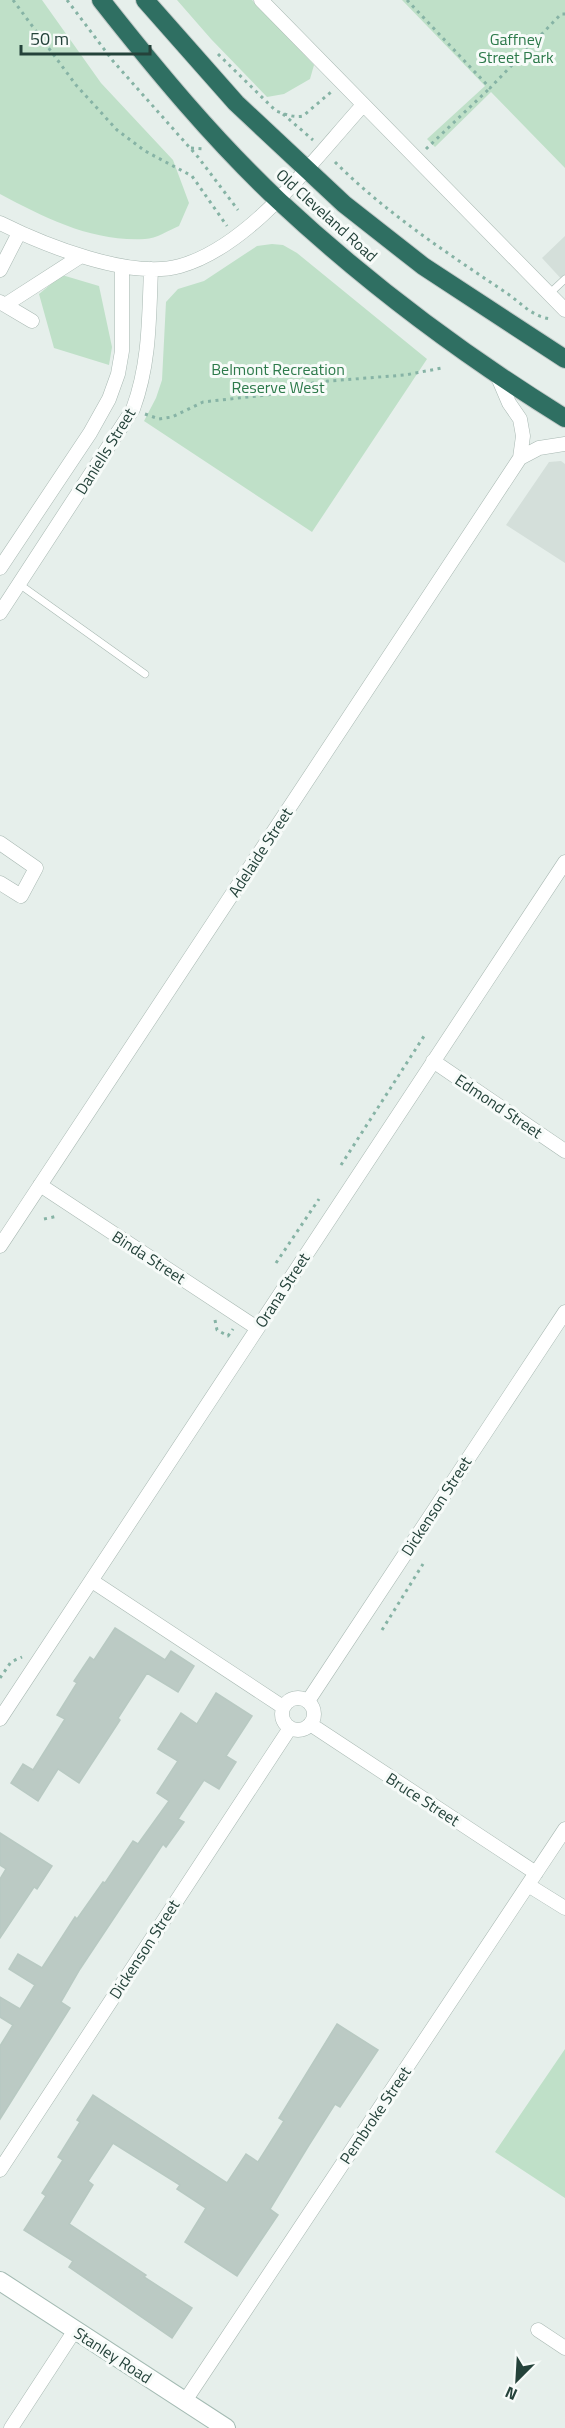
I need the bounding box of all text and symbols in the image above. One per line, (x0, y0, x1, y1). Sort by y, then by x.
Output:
scale bar (21, 18, 150, 56)
text: 50 m (30, 25, 69, 52)
park label: Gaffney Street Park (478, 27, 554, 69)
street label: Old Cleveland Road (271, 163, 383, 267)
park label: Belmont Recreation Reserve West (211, 357, 345, 399)
street label: Daniells Street (69, 403, 141, 499)
street label: Adelaide Street (222, 802, 298, 902)
street label: Edmond Street (450, 1068, 548, 1144)
street label: Binda Street (108, 1224, 191, 1290)
street label: Orana Street (249, 1247, 316, 1332)
street label: Dickenson Street (395, 1451, 477, 1560)
street label: Bruce Street (381, 1766, 465, 1832)
street label: Dickenson Street (103, 1894, 185, 2003)
street label: Pembroke Street (333, 2061, 417, 2169)
street label: Stanley Road (69, 2321, 157, 2389)
north arrow (487, 2350, 547, 2410)
text: N (501, 2380, 521, 2407)

